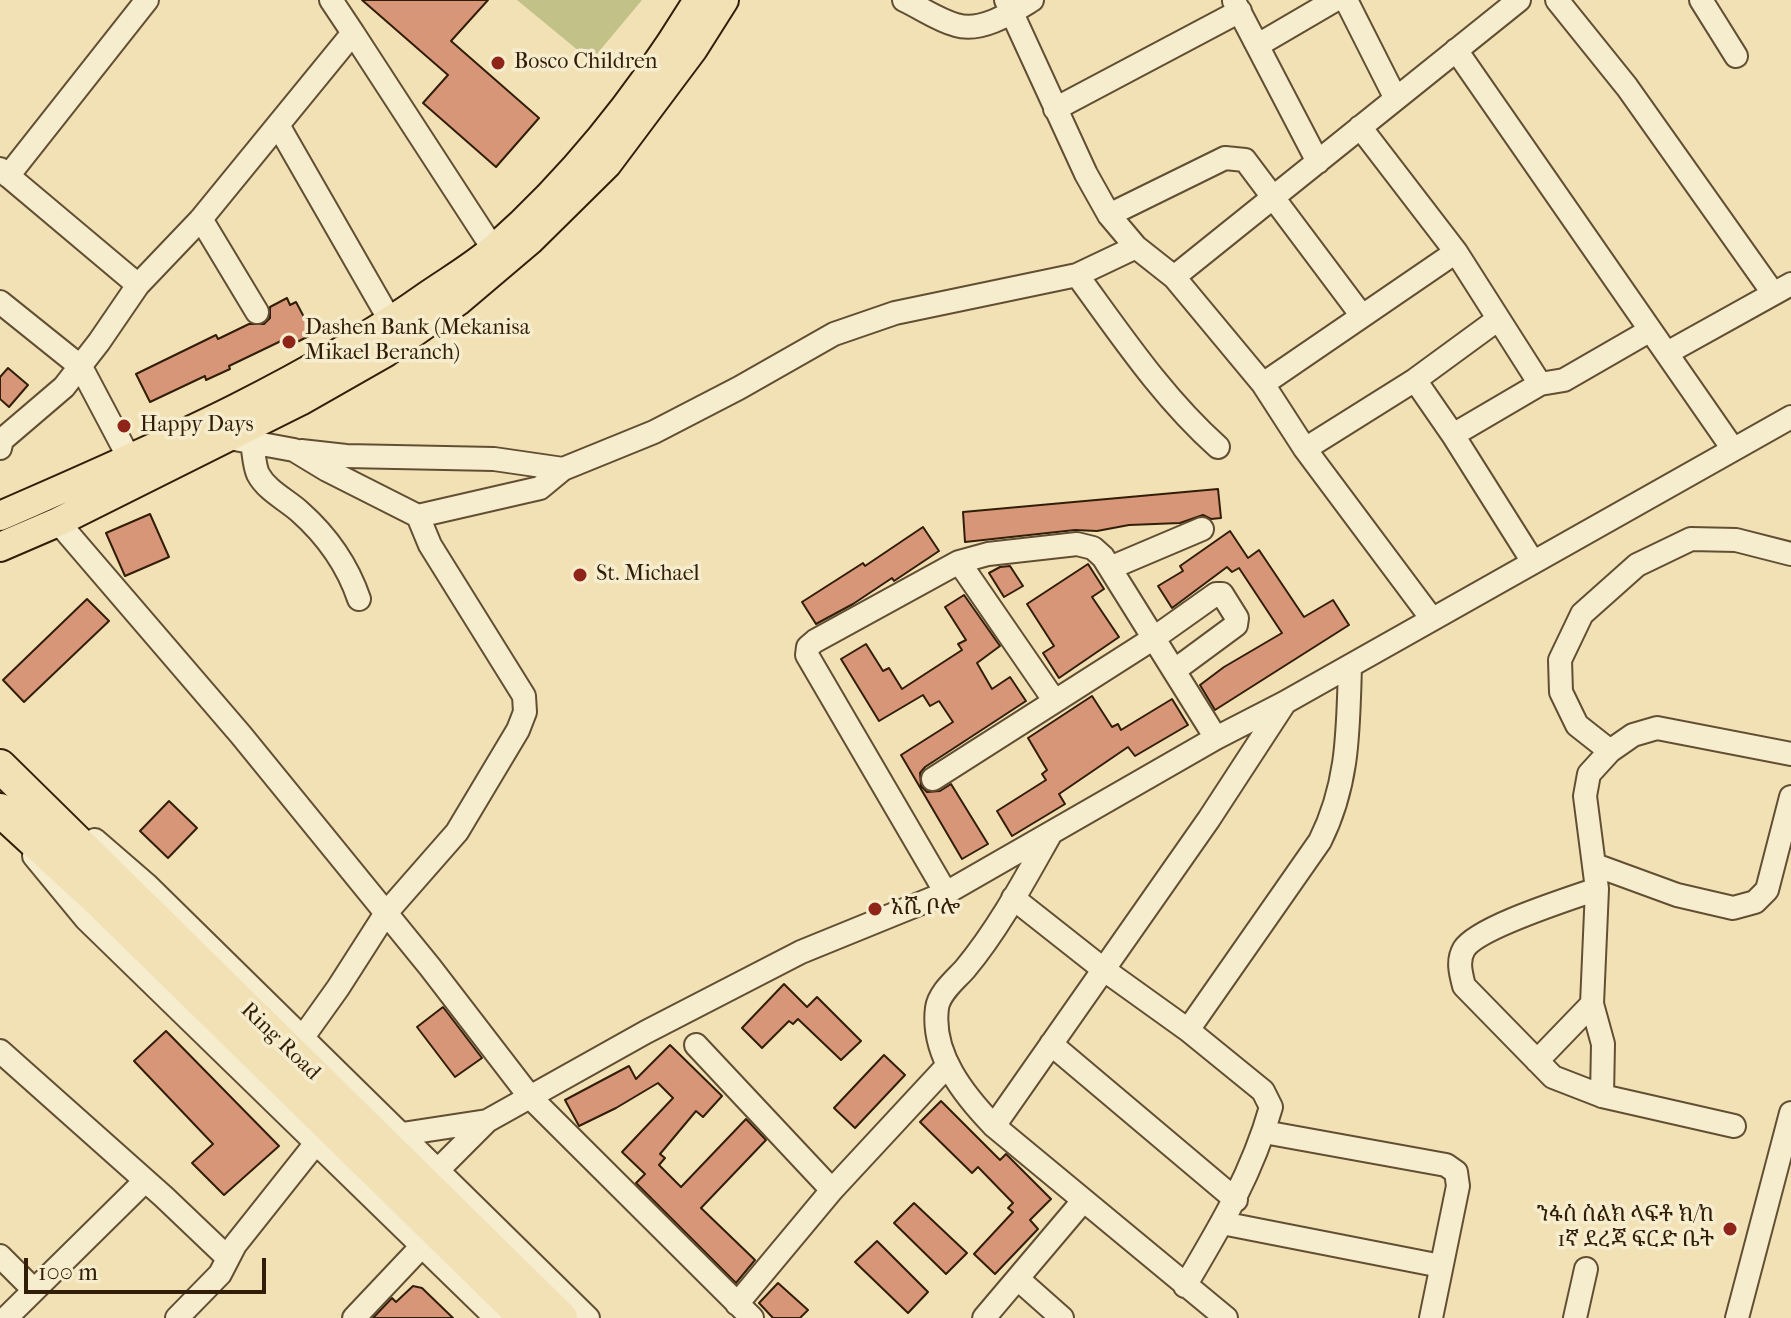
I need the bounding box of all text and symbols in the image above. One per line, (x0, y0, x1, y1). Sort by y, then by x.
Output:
place label: Bosco Children (514, 50, 658, 76)
marker: Bosco Children (489, 54, 507, 72)
place label: Dashen Bank (Mekanisa Mikael Beranch) (305, 316, 530, 368)
marker: Dashen Bank (Mekanisa Mikael Beranch) (280, 333, 298, 351)
place label: Happy Days (140, 413, 254, 439)
marker: Happy Days (115, 417, 133, 435)
place label: St. Michael (596, 562, 700, 588)
marker: St. Michael (571, 566, 589, 584)
place label: አሼ ቦሎ (891, 896, 960, 922)
marker: አሼ ቦሎ (866, 900, 884, 918)
street label: Ring Road (235, 998, 325, 1086)
place label: ንፋስ ስልክ ላፍቶ ክ/ከ 1ኛ ደረጃ ፍርድ ቤት (1536, 1203, 1714, 1254)
marker: ንፋስ ስልክ ላፍቶ ክ/ከ 1ኛ ደረጃ ፍርድ ቤት (1721, 1220, 1739, 1238)
scale bar (28, 1242, 270, 1292)
text: 100 m (38, 1258, 98, 1286)

